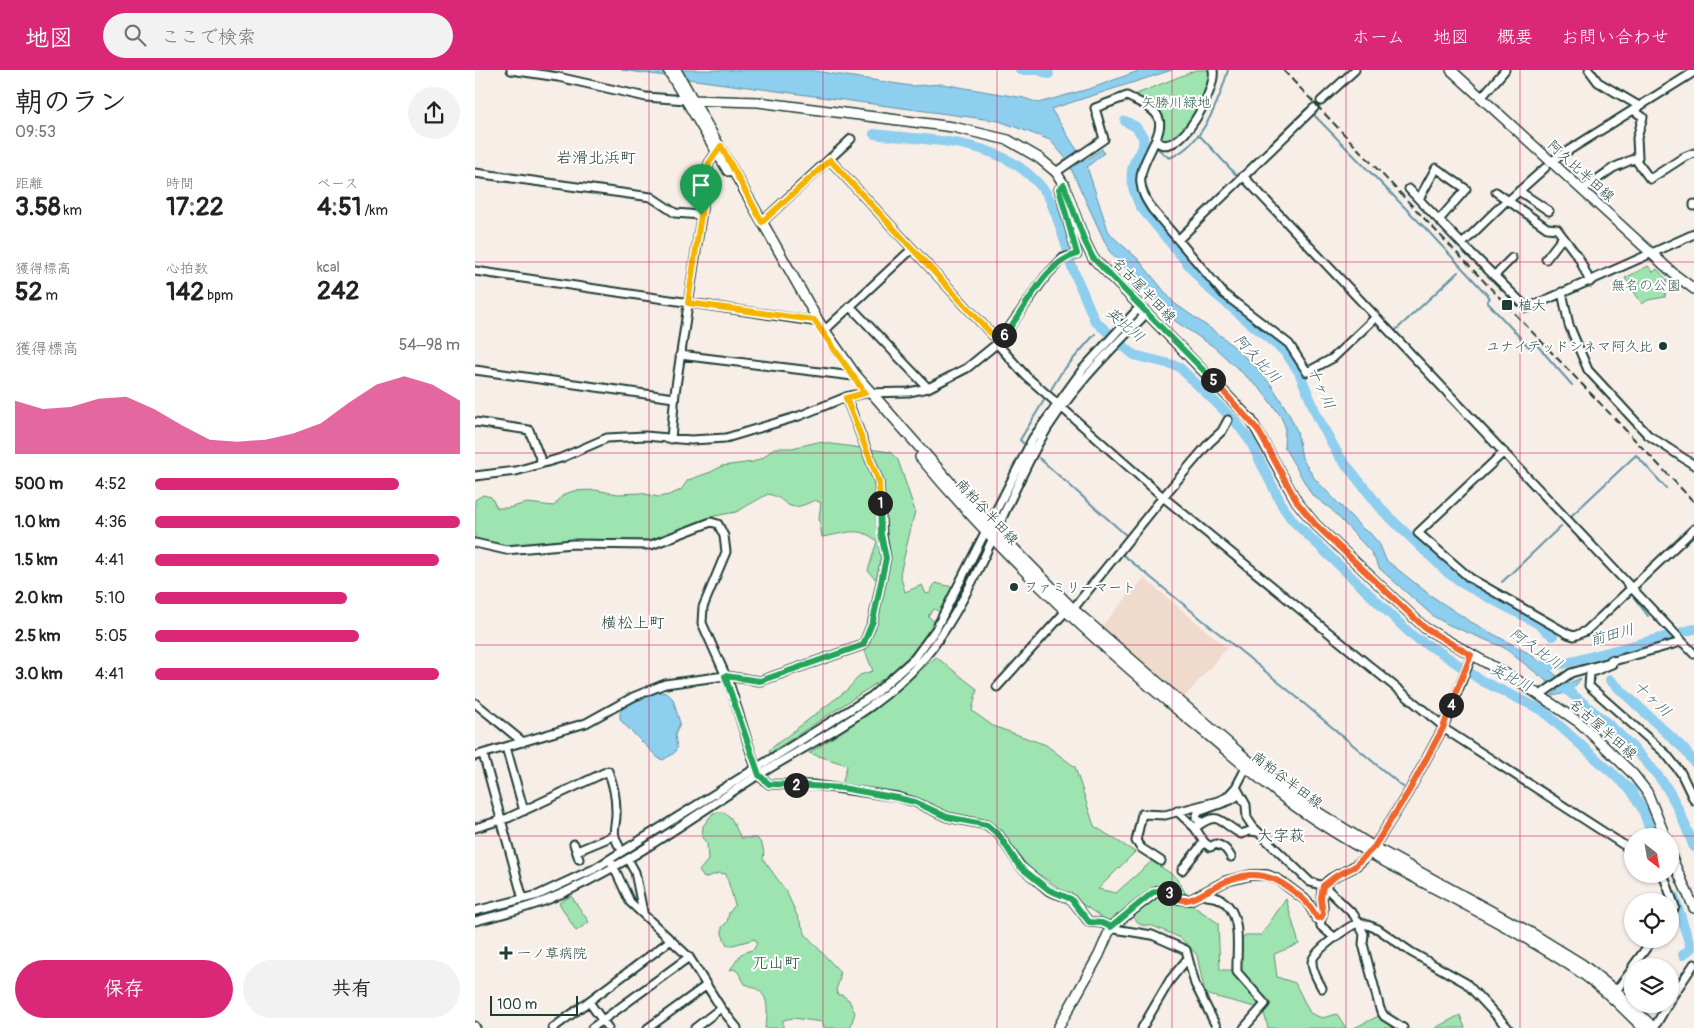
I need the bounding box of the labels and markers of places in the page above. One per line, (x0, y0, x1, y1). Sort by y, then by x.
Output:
pin (680, 164, 722, 215)
place label: 植大 (1518, 297, 1546, 314)
marker: 植大 (1500, 298, 1514, 312)
pin: 6 (991, 322, 1017, 348)
place label: ユナイテッドシネマ阿久比 (1486, 338, 1653, 355)
marker: ユナイテッドシネマ阿久比 (1657, 340, 1669, 352)
pin: 5 (1201, 368, 1225, 392)
pin: 1 (867, 490, 893, 516)
place label: ファミリーマート (1024, 579, 1136, 596)
marker: ファミリーマート (1008, 581, 1020, 593)
pin: 4 (1439, 692, 1463, 718)
pin: 2 (783, 772, 809, 798)
pin: 3 (1157, 880, 1181, 906)
place label: 一ノ草病院 (517, 945, 587, 962)
marker: 一ノ草病院 (499, 946, 513, 960)

